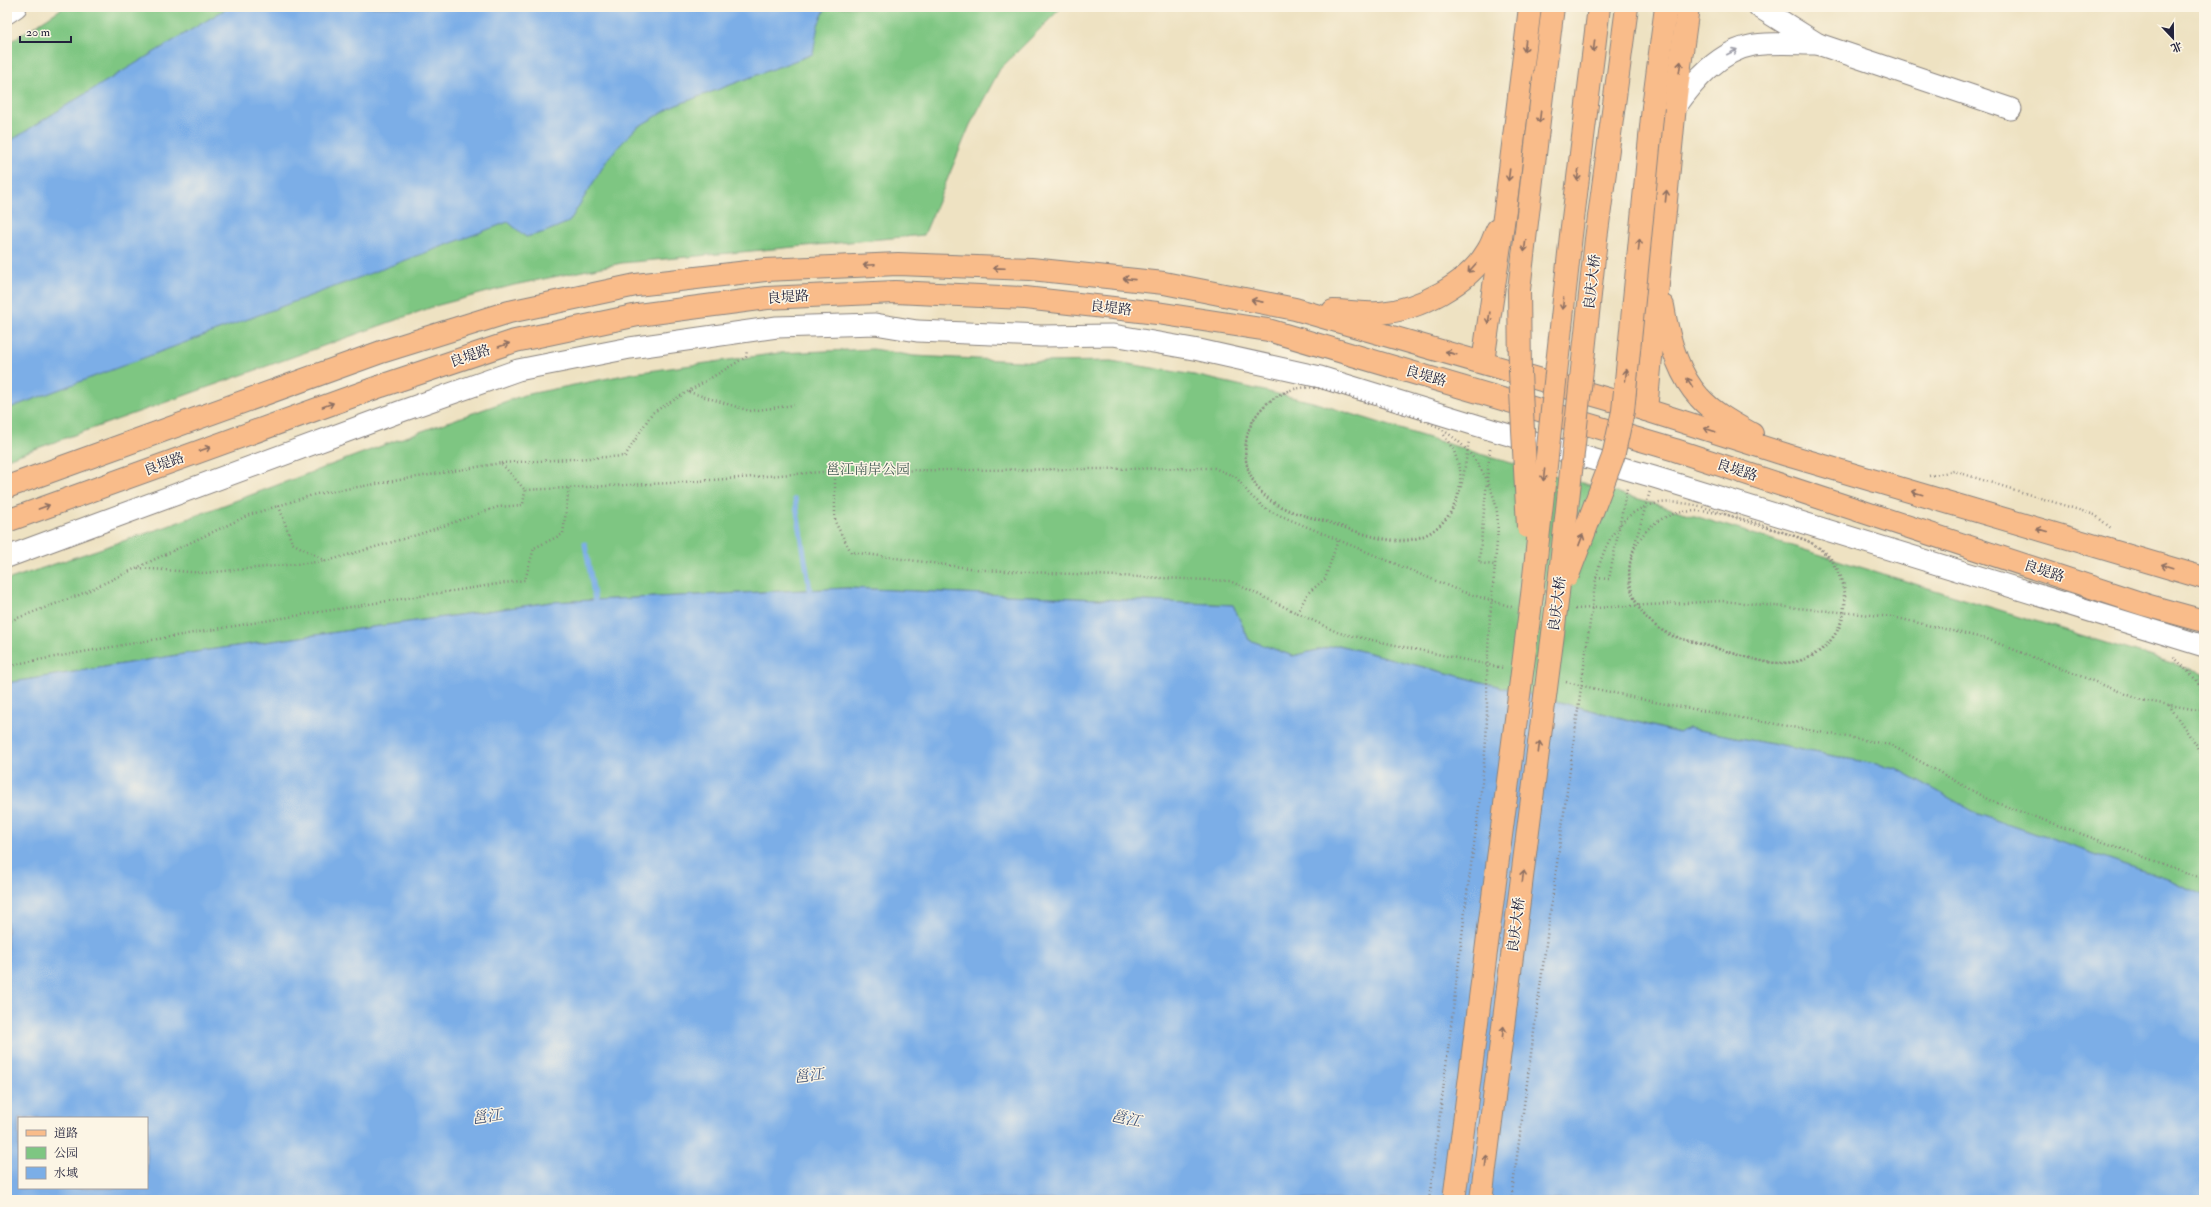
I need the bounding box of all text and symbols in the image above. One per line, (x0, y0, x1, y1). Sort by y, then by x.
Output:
scale bar (20, 18, 71, 44)
north arrow (2153, 18, 2193, 58)
text: 20 m (26, 25, 51, 40)
one-way arrow (1521, 39, 1529, 52)
one-way arrow (1590, 39, 1598, 52)
text: 北 (2169, 39, 2184, 55)
one-way arrow (1726, 48, 1738, 56)
one-way arrow (1676, 61, 1684, 74)
one-way arrow (1536, 110, 1544, 123)
one-way arrow (1506, 168, 1513, 181)
one-way arrow (1574, 168, 1582, 181)
one-way arrow (1662, 190, 1670, 203)
one-way arrow (1521, 239, 1528, 252)
one-way arrow (1635, 239, 1643, 252)
street label: 良庆大桥 (1581, 253, 1603, 311)
one-way arrow (863, 261, 876, 269)
one-way arrow (1468, 263, 1477, 273)
one-way arrow (993, 264, 1006, 272)
one-way arrow (1123, 276, 1136, 283)
street label: 良堤路 (766, 287, 810, 307)
street label: 良堤路 (1089, 297, 1133, 319)
one-way arrow (1250, 297, 1263, 305)
one-way arrow (1559, 297, 1567, 310)
one-way arrow (1485, 311, 1493, 324)
one-way arrow (497, 340, 509, 348)
street label: 良堤路 (447, 341, 493, 371)
one-way arrow (1445, 349, 1458, 356)
street label: 良堤路 (1403, 362, 1449, 390)
one-way arrow (1623, 369, 1630, 382)
one-way arrow (1686, 377, 1694, 388)
one-way arrow (321, 401, 333, 409)
one-way arrow (1704, 426, 1717, 433)
one-way arrow (199, 445, 212, 452)
street label: 良堤路 (141, 449, 187, 479)
street label: 良堤路 (1714, 455, 1760, 485)
park label: 邕江南岸公园 (826, 461, 910, 478)
one-way arrow (1541, 468, 1548, 481)
one-way arrow (1911, 489, 1924, 496)
one-way arrow (37, 503, 49, 511)
one-way arrow (2036, 526, 2049, 533)
one-way arrow (1578, 534, 1586, 546)
street label: 良堤路 (2021, 556, 2067, 586)
one-way arrow (2160, 562, 2173, 569)
street label: 良庆大桥 (1545, 575, 1569, 633)
one-way arrow (1535, 741, 1543, 754)
one-way arrow (1519, 870, 1526, 883)
street label: 良庆大桥 (1504, 896, 1528, 954)
one-way arrow (1499, 1026, 1507, 1039)
water label: 邕江 (793, 1064, 827, 1087)
water label: 邕江 (471, 1105, 505, 1128)
water label: 邕江 (1109, 1107, 1145, 1132)
legend (18, 1117, 148, 1189)
text: 道路 (54, 1126, 78, 1141)
text: 公园 (54, 1146, 78, 1161)
one-way arrow (1482, 1155, 1490, 1168)
text: 水域 (54, 1166, 78, 1181)

